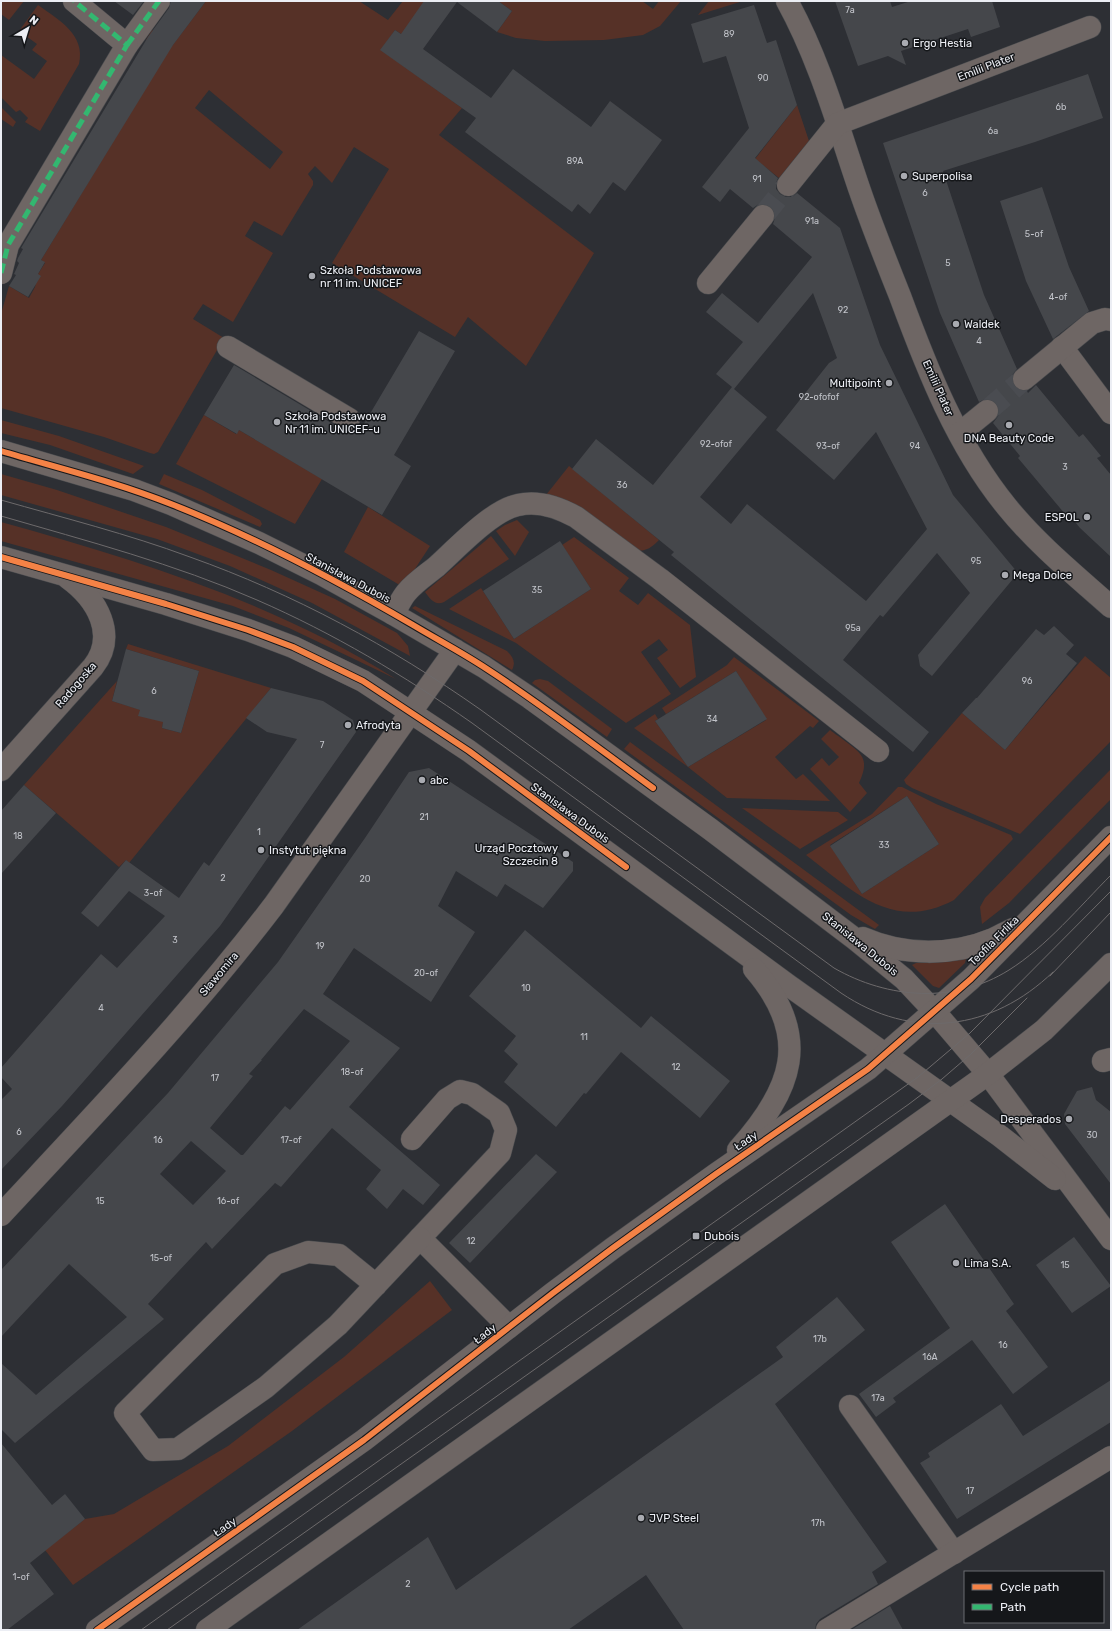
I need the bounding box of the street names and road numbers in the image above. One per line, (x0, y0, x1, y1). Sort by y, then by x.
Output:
street label: Emilii Plater (956, 50, 1017, 84)
street label: Emilii Plater (920, 358, 957, 419)
street label: Stanisława Dubois (303, 550, 393, 606)
street label: Radogoska (53, 660, 99, 710)
street label: Stanisława Dubois (528, 780, 612, 846)
street label: Stanisława Dubois (819, 909, 901, 979)
street label: Teofila Firlika (966, 913, 1022, 969)
street label: Sławomira (197, 949, 241, 999)
street label: Łady (732, 1129, 760, 1153)
street label: Łady (471, 1321, 499, 1347)
street label: Łady (211, 1515, 239, 1539)

